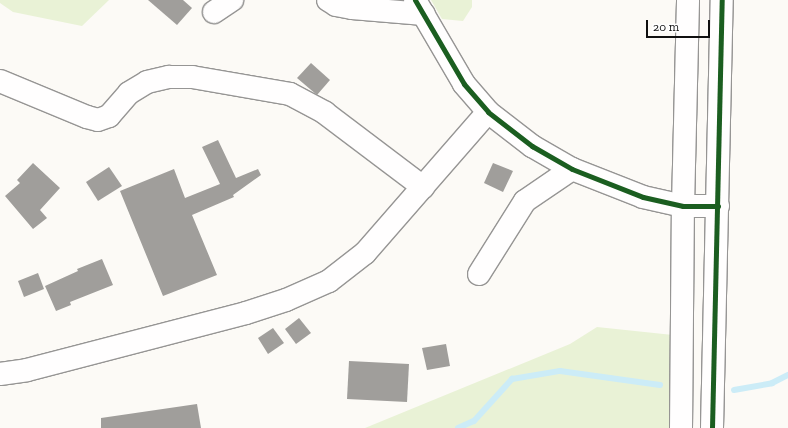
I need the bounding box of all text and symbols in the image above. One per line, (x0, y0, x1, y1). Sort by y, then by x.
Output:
scale bar (648, 12, 712, 38)
text: 20 m (653, 20, 679, 34)

